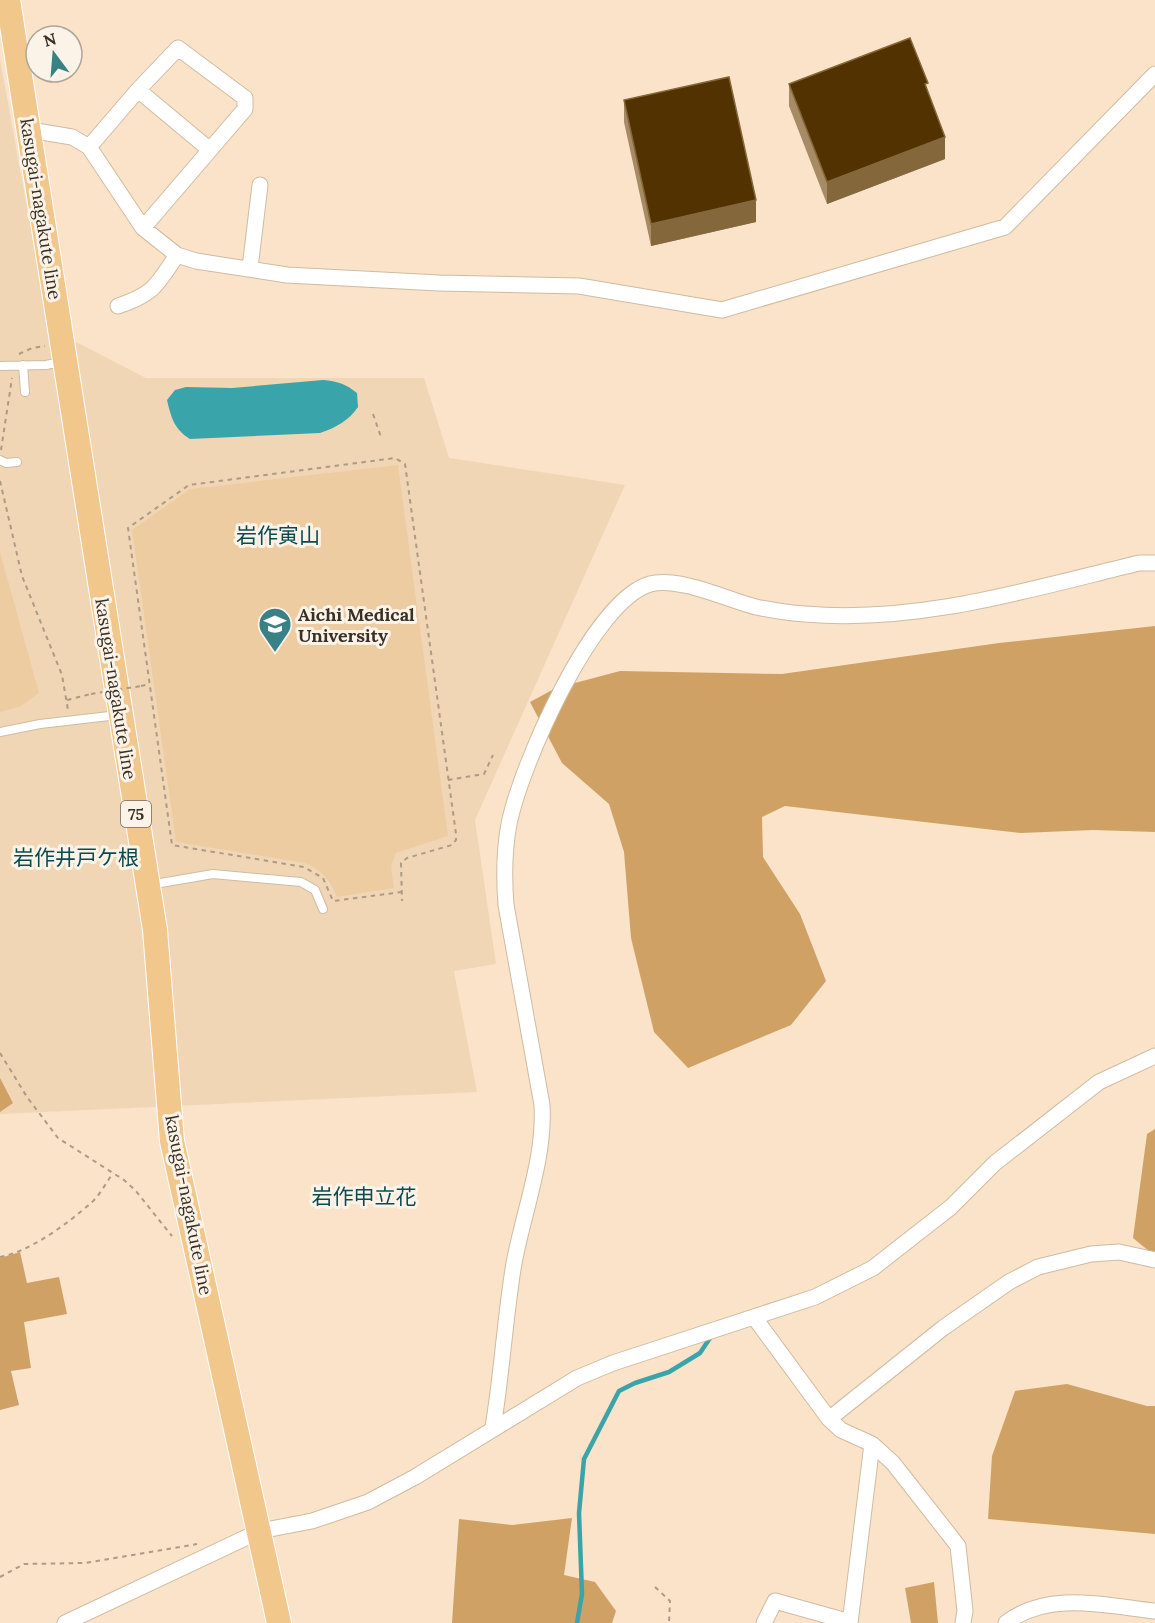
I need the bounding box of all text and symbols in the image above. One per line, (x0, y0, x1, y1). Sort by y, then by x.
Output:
north arrow (24, 24, 84, 84)
text: N (41, 28, 59, 51)
street label: kasugai-nagakute line (15, 117, 67, 301)
district label: 岩作寅山 (236, 522, 320, 549)
street label: kasugai-nagakute line (90, 597, 142, 781)
place label: Aichi Medical University (298, 603, 415, 647)
school or university icon: Aichi Medical University (257, 606, 293, 653)
road number: 75 (121, 801, 151, 827)
district label: 岩作井戸ケ根 (13, 844, 139, 871)
street label: kasugai-nagakute line (160, 1113, 218, 1297)
district label: 岩作申立花 (312, 1183, 417, 1210)

